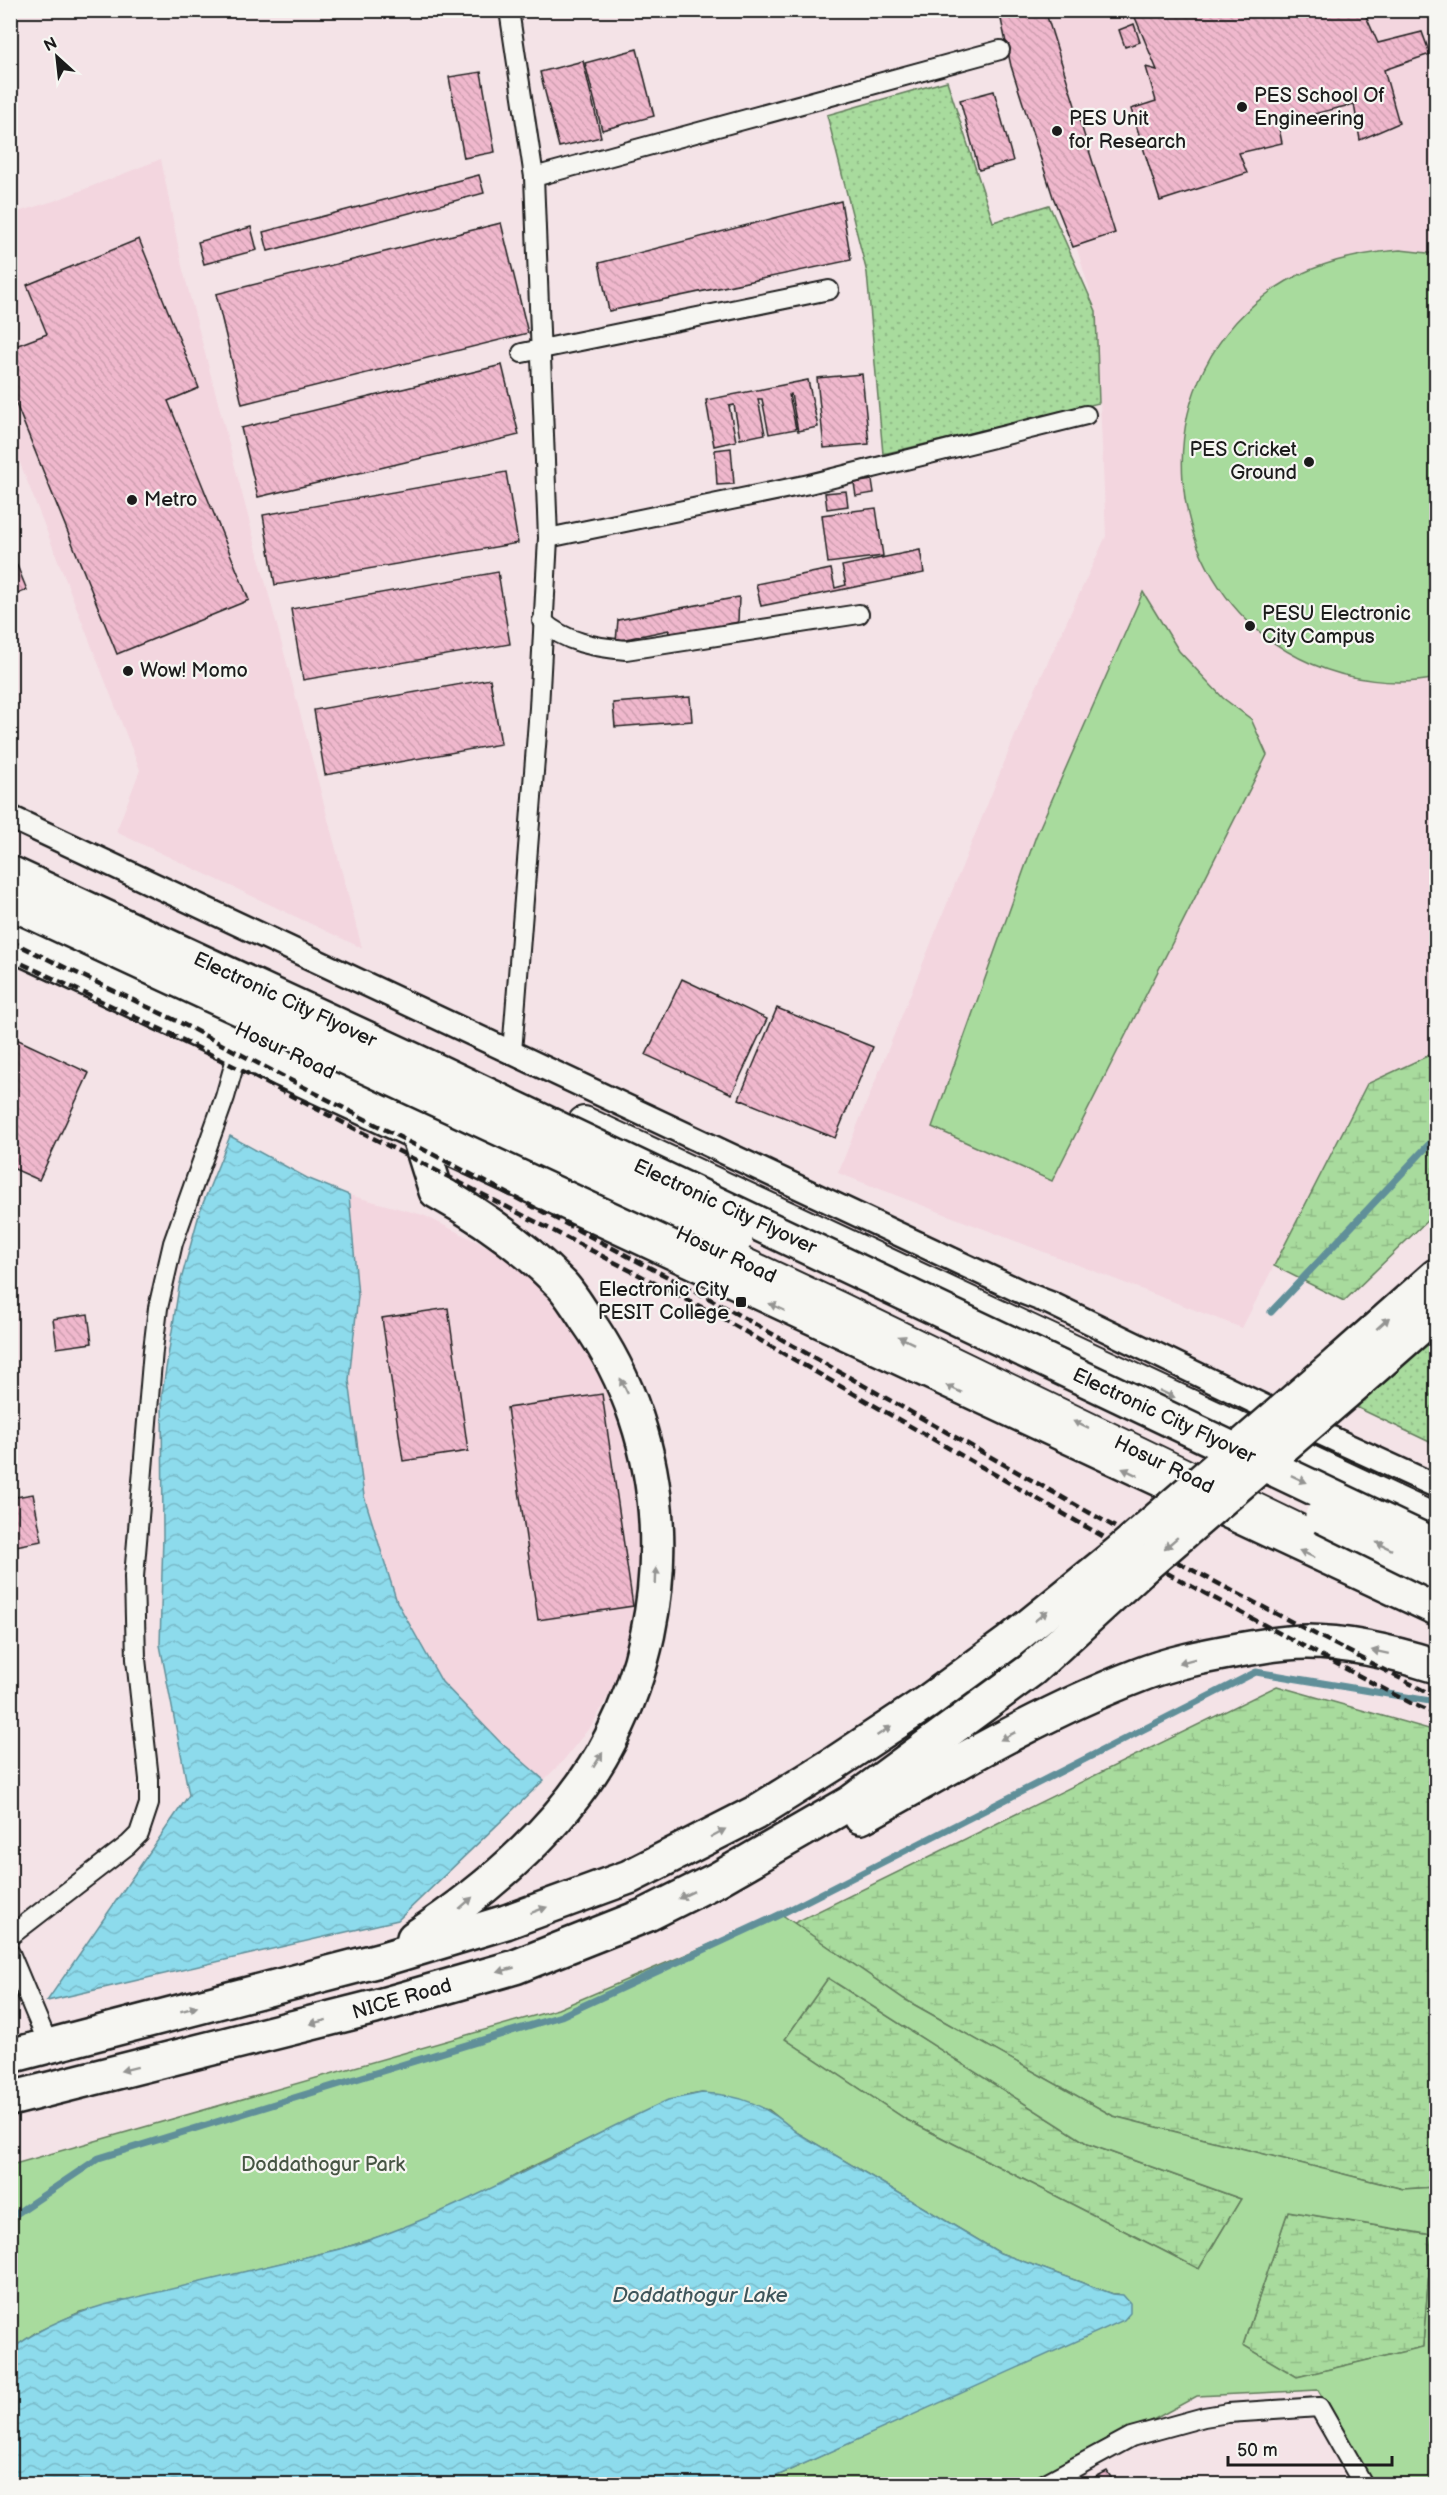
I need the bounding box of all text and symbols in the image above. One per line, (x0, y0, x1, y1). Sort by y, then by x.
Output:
north arrow (27, 27, 87, 87)
text: N (41, 34, 61, 56)
place label: PES School Of Engineering (1254, 84, 1385, 131)
marker: PES School Of Engineering (1235, 100, 1249, 114)
place label: PES Unit for Research (1069, 107, 1186, 154)
marker: PES Unit for Research (1050, 124, 1064, 138)
place label: PES Cricket Ground (1190, 438, 1297, 485)
marker: PES Cricket Ground (1302, 455, 1316, 469)
place label: Metro (144, 488, 197, 512)
marker: Metro (125, 493, 139, 507)
place label: PESU Electronic City Campus (1262, 602, 1411, 649)
marker: PESU Electronic City Campus (1243, 619, 1257, 633)
place label: Wow! Momo (140, 659, 248, 683)
marker: Wow! Momo (121, 664, 135, 678)
street label: Electronic City Flyover (190, 947, 381, 1053)
street label: Hosur Road (231, 1017, 339, 1085)
street label: Electronic City Flyover (630, 1154, 821, 1260)
street label: Hosur Road (672, 1221, 780, 1289)
place label: Electronic City PESIT College (598, 1278, 729, 1325)
marker: Electronic City PESIT College (734, 1295, 748, 1309)
one-way arrow (768, 1303, 785, 1312)
one-way arrow (1375, 1317, 1390, 1330)
one-way arrow (897, 1336, 914, 1345)
street label: Electronic City Flyover (1069, 1363, 1260, 1469)
one-way arrow (620, 1377, 629, 1394)
one-way arrow (945, 1385, 962, 1394)
one-way arrow (1158, 1390, 1175, 1399)
one-way arrow (1073, 1421, 1090, 1430)
street label: Hosur Road (1110, 1431, 1218, 1499)
one-way arrow (1122, 1467, 1139, 1476)
one-way arrow (1290, 1475, 1307, 1484)
one-way arrow (1164, 1536, 1179, 1550)
one-way arrow (1375, 1542, 1393, 1552)
one-way arrow (1298, 1549, 1316, 1559)
one-way arrow (651, 1567, 661, 1586)
one-way arrow (1033, 1610, 1048, 1623)
one-way arrow (1371, 1646, 1389, 1656)
one-way arrow (1178, 1657, 1196, 1666)
one-way arrow (875, 1725, 891, 1737)
one-way arrow (1000, 1732, 1017, 1741)
one-way arrow (592, 1752, 603, 1768)
one-way arrow (709, 1828, 726, 1838)
one-way arrow (678, 1890, 695, 1899)
one-way arrow (458, 1896, 474, 1909)
one-way arrow (530, 1905, 548, 1914)
one-way arrow (497, 1965, 515, 1975)
street label: NICE Road (349, 1973, 455, 2025)
one-way arrow (180, 2004, 198, 2013)
one-way arrow (309, 2017, 328, 2027)
one-way arrow (120, 2065, 139, 2075)
park label: Doddathogur Park (241, 2153, 405, 2177)
water label: Doddathogur Lake (612, 2283, 788, 2308)
scale bar (1228, 2429, 1392, 2467)
text: 50 m (1237, 2440, 1278, 2461)

